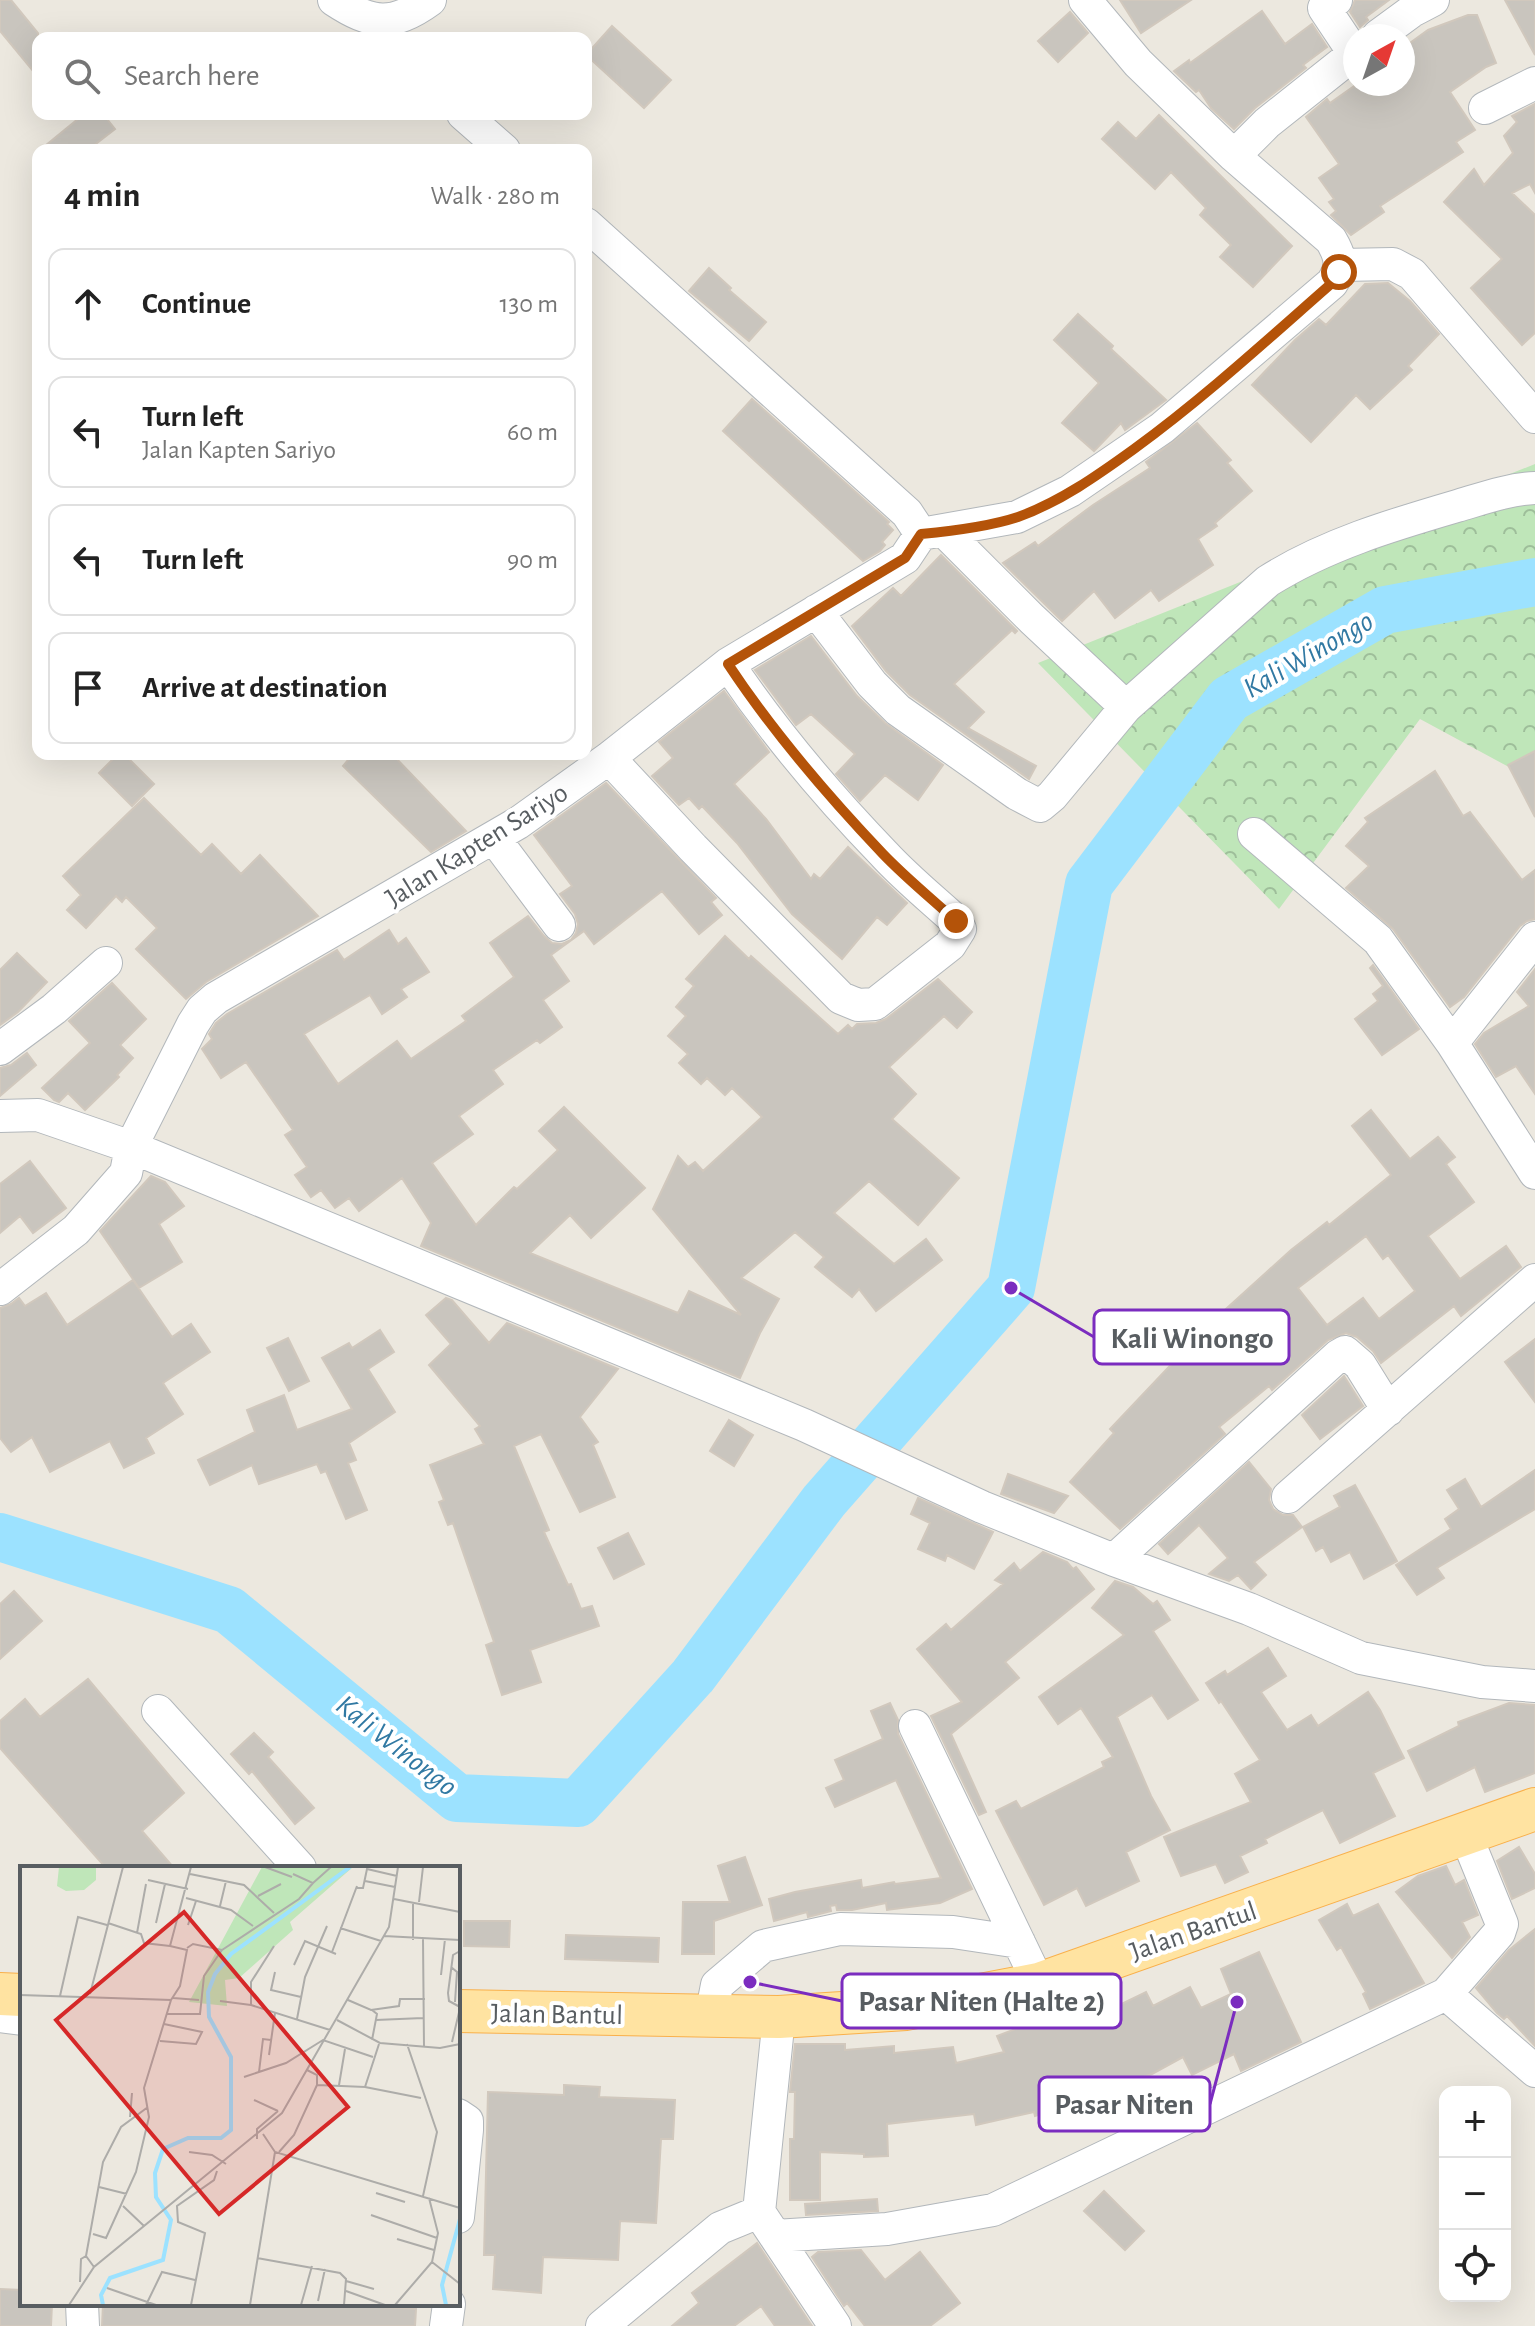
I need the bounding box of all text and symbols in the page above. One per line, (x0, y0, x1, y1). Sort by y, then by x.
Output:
north arrow (1343, 24, 1415, 96)
search box (32, 32, 592, 120)
icon: search (60, 54, 104, 98)
text: Search here (124, 61, 260, 91)
text: 4 min (64, 179, 141, 213)
text: Walk · 280 m (430, 183, 560, 209)
route start (1321, 254, 1357, 290)
icon: ahead (66, 282, 110, 326)
text: Continue (142, 289, 251, 319)
text: 130 m (500, 291, 558, 317)
text: Turn left (142, 402, 243, 432)
icon: left (66, 410, 110, 454)
text: 60 m (507, 419, 558, 445)
text: Jalan Kapten Sariyo (142, 437, 336, 463)
icon: left (66, 538, 110, 582)
text: Turn left (142, 545, 243, 575)
text: 90 m (507, 547, 558, 573)
water label: Kali Winongo (1238, 606, 1379, 704)
icon: arrive (66, 666, 110, 710)
text: Arrive at destination (142, 673, 388, 703)
street label: Jalan Kapten Sariyo (381, 778, 573, 913)
route end (938, 903, 974, 939)
callout: Kali Winongo (1094, 1310, 1289, 1364)
text: Kali Winongo (1111, 1324, 1273, 1354)
water label: Kali Winongo (330, 1690, 463, 1802)
inset map (20, 1866, 460, 2306)
street label: Jalan Bantul (1127, 1897, 1261, 1967)
callout: Pasar Niten (Halte 2) (842, 1974, 1121, 2028)
text: Pasar Niten (Halte 2) (858, 1987, 1106, 2017)
street label: Jalan Bantul (491, 2000, 623, 2030)
callout: Pasar Niten (1039, 2077, 1210, 2131)
map controls (1439, 2086, 1511, 2302)
button: + (1439, 2086, 1511, 2158)
text: Pasar Niten (1054, 2090, 1194, 2120)
button: − (1439, 2158, 1511, 2230)
button: locate (1439, 2230, 1511, 2302)

